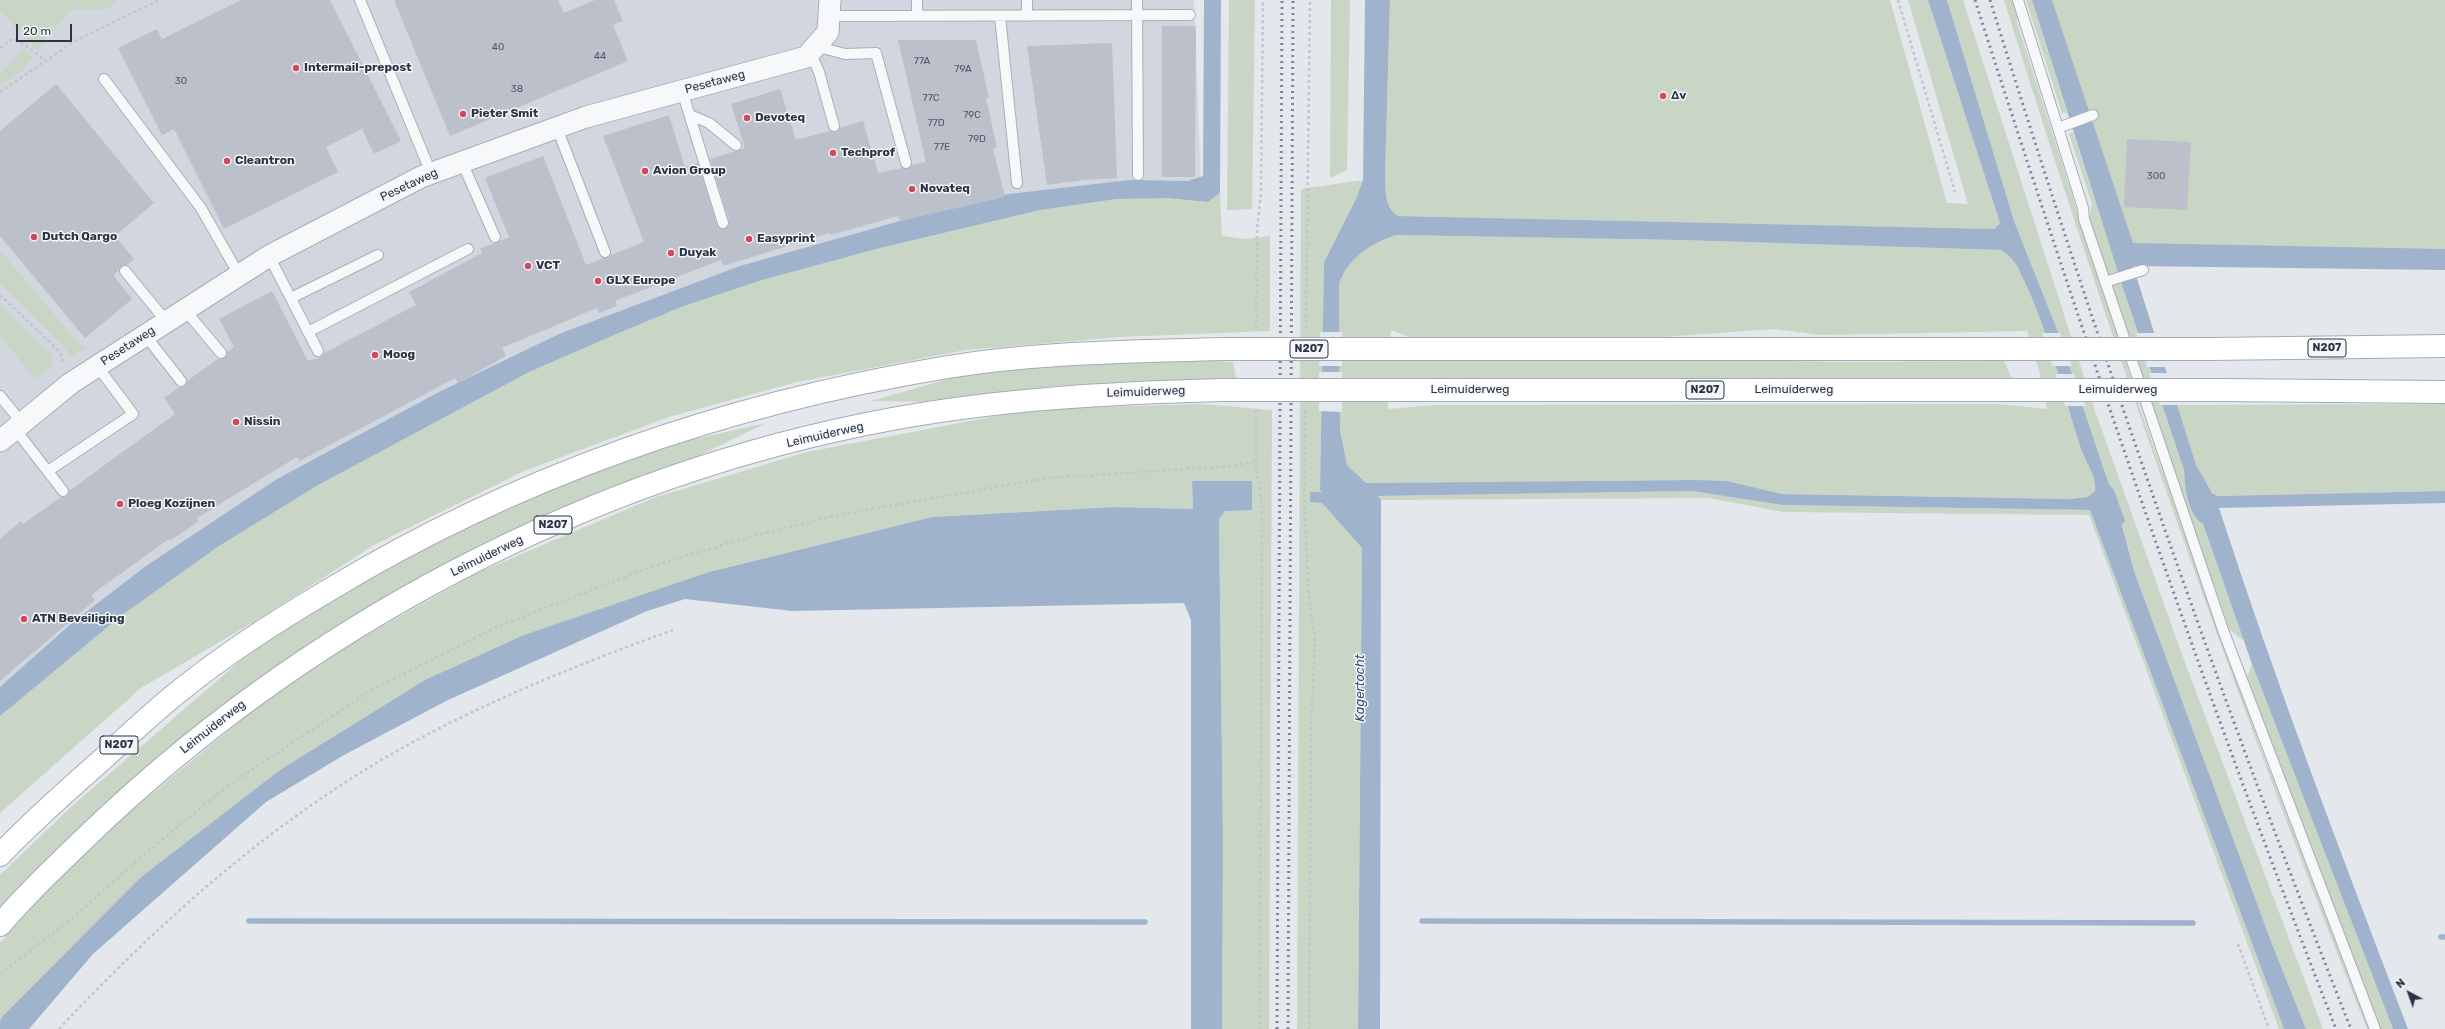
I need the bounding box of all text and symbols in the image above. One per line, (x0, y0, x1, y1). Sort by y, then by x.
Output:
scale bar (18, 16, 74, 42)
text: 20 m (23, 24, 51, 38)
house number: 40 (492, 41, 504, 53)
house number: 44 (594, 50, 606, 62)
house number: 77A (914, 55, 930, 67)
place label: Intermail-prepost (304, 61, 412, 75)
marker: Intermail-prepost (291, 63, 301, 73)
house number: 79A (954, 63, 972, 75)
street label: Pesetaweg (683, 67, 747, 97)
house number: 30 (175, 75, 187, 87)
house number: 38 (511, 83, 523, 95)
place label: ∆v (1671, 89, 1686, 103)
marker: ∆v (1658, 91, 1668, 101)
house number: 77C (923, 92, 939, 104)
place label: Pieter Smit (471, 107, 538, 121)
marker: Pieter Smit (458, 109, 468, 119)
house number: 79C (963, 109, 981, 121)
place label: Devoteq (755, 111, 805, 125)
marker: Devoteq (742, 113, 752, 123)
house number: 77D (927, 117, 945, 129)
house number: 79D (968, 133, 986, 145)
house number: 77E (934, 141, 950, 153)
place label: Techprof (841, 146, 895, 160)
marker: Techprof (828, 148, 838, 158)
place label: Cleantron (235, 154, 295, 168)
marker: Cleantron (222, 156, 232, 166)
place label: Avion Group (653, 164, 726, 178)
street label: Pesetaweg (378, 165, 440, 205)
marker: Avion Group (640, 166, 650, 176)
house number: 300 (2147, 170, 2165, 182)
place label: Novateq (920, 182, 970, 196)
marker: Novateq (907, 184, 917, 194)
place label: Dutch Qargo (42, 230, 117, 244)
marker: Dutch Qargo (29, 232, 39, 242)
place label: Easyprint (757, 232, 815, 246)
marker: Easyprint (744, 234, 754, 244)
place label: Duyak (679, 246, 716, 260)
marker: Duyak (666, 248, 676, 258)
place label: VCT (536, 259, 560, 273)
marker: VCT (523, 261, 533, 271)
place label: GLX Europe (606, 274, 675, 288)
marker: GLX Europe (593, 276, 603, 286)
street label: Pesetaweg (98, 323, 158, 369)
road number: N207 (2308, 339, 2346, 357)
road number: N207 (1290, 340, 1328, 358)
place label: Moog (383, 348, 415, 362)
marker: Moog (370, 350, 380, 360)
road number: N207 (1686, 381, 1724, 399)
street label: Leimuiderweg (1106, 383, 1186, 401)
street label: Leimuiderweg (1431, 383, 1509, 397)
street label: Leimuiderweg (1755, 383, 1833, 397)
street label: Leimuiderweg (2079, 383, 2157, 397)
place label: Nissin (244, 415, 280, 429)
marker: Nissin (231, 417, 241, 427)
street label: Leimuiderweg (785, 419, 865, 451)
place label: Ploeg Kozijnen (128, 497, 215, 511)
marker: Ploeg Kozijnen (115, 499, 125, 509)
road number: N207 (534, 516, 572, 534)
street label: Leimuiderweg (448, 532, 526, 580)
place label: ATN Beveiliging (32, 612, 125, 626)
marker: ATN Beveiliging (19, 614, 29, 624)
water label: Kagertocht (1352, 654, 1368, 722)
street label: Leimuiderweg (178, 697, 248, 757)
road number: N207 (100, 736, 138, 754)
north arrow (2389, 973, 2429, 1013)
text: N (2394, 976, 2408, 991)

